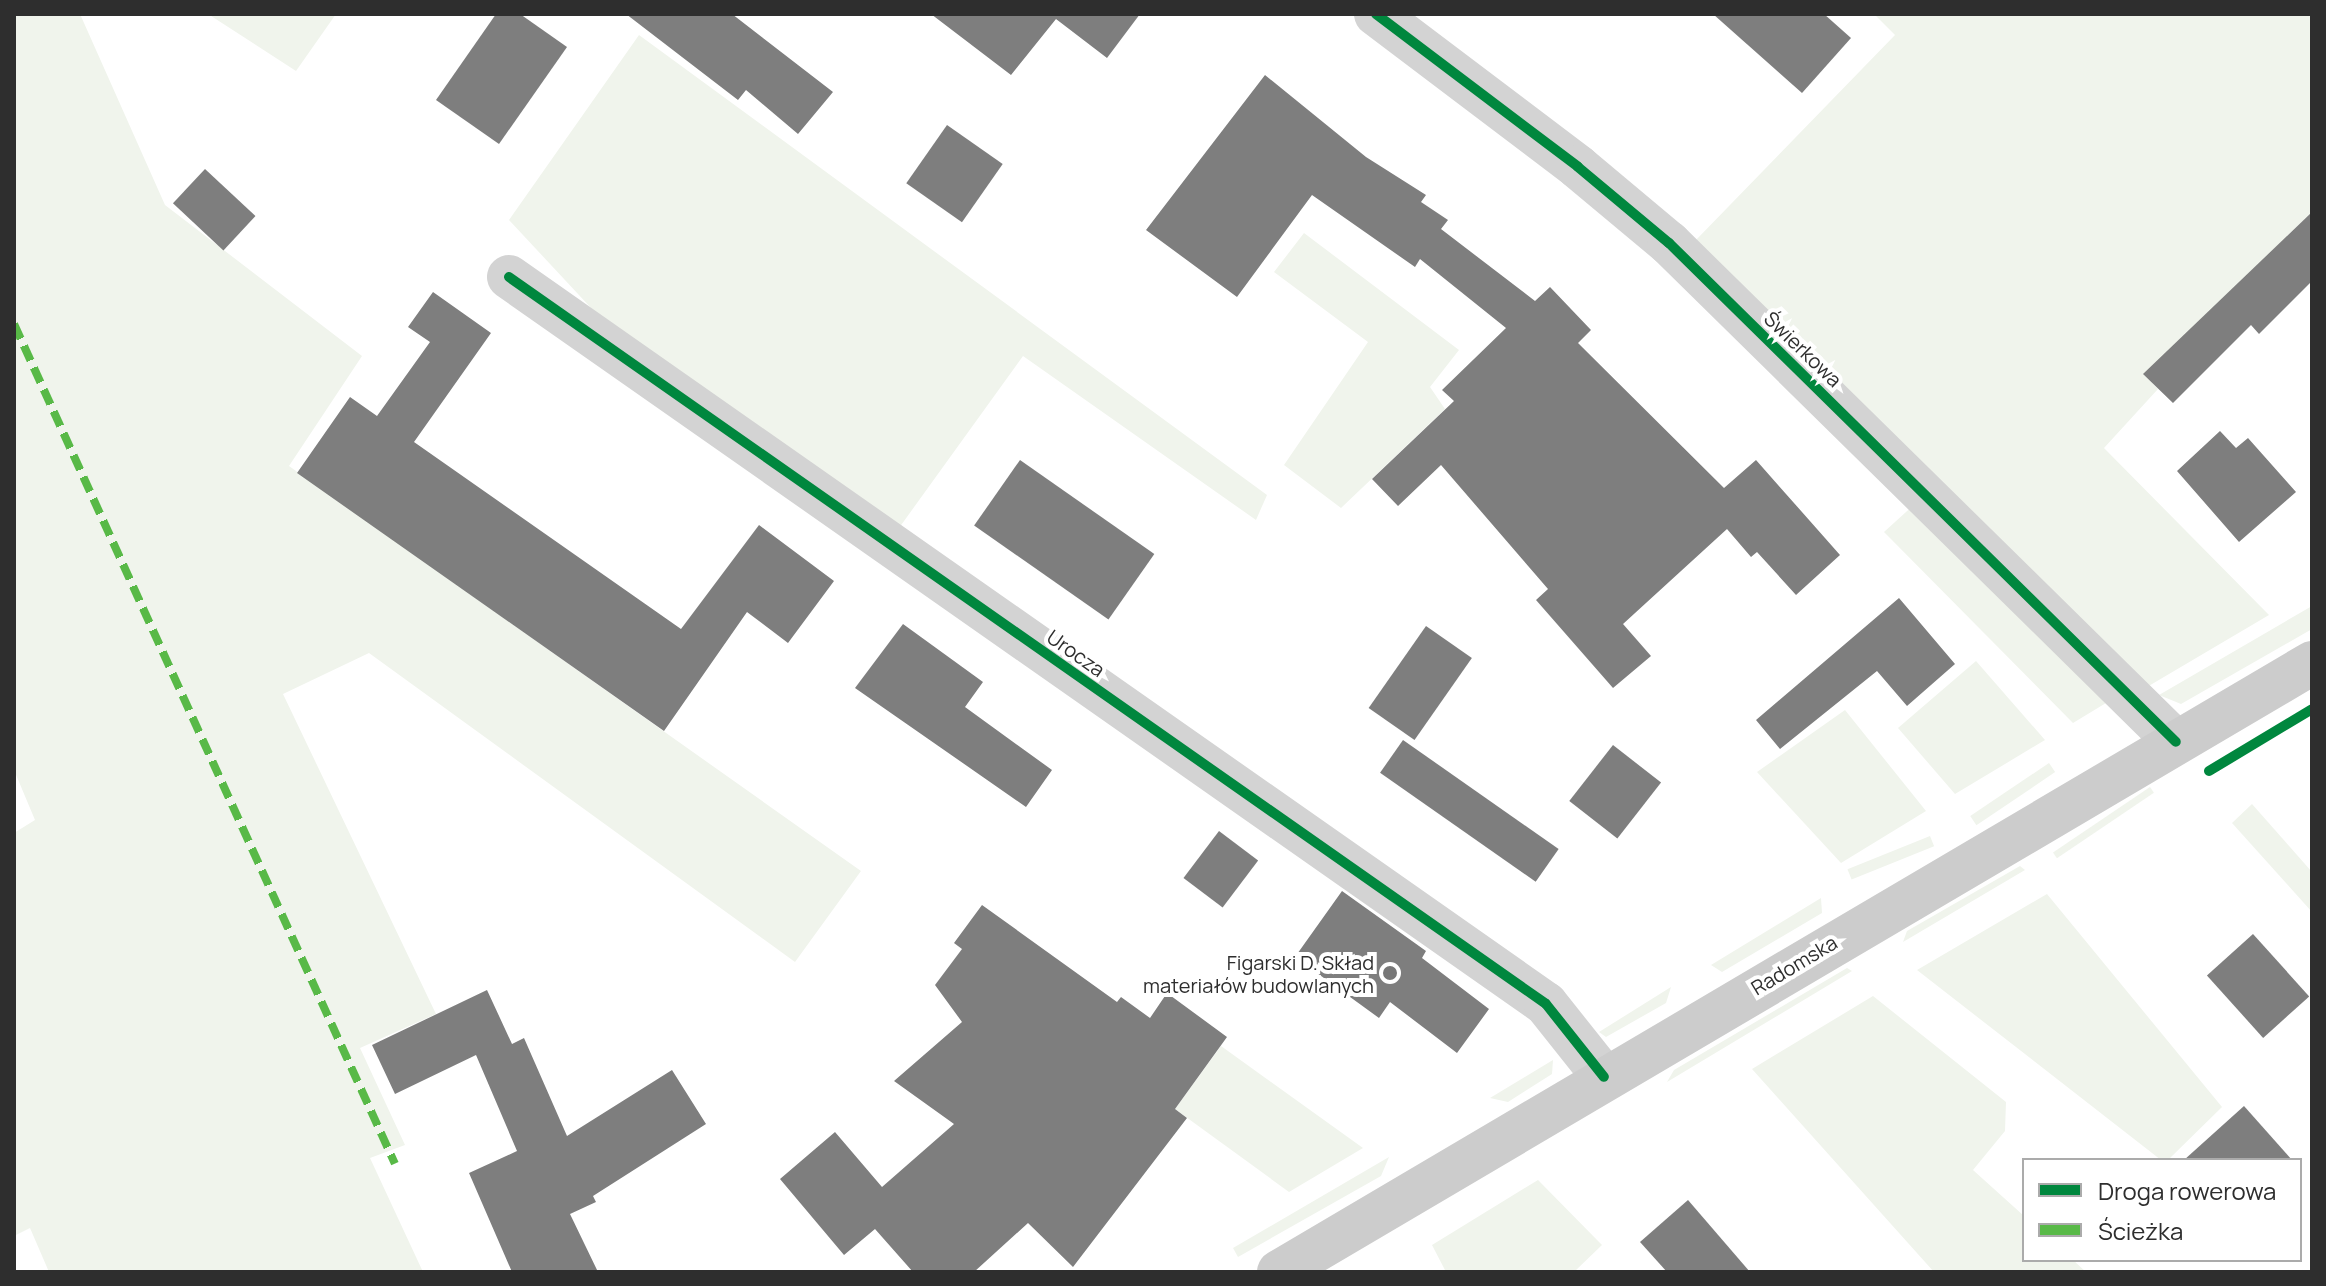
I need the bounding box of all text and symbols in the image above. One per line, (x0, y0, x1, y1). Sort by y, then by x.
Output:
street label: Świerkowa (1759, 306, 1847, 392)
street label: Urocza (1042, 625, 1110, 681)
street label: Radomska (1747, 930, 1841, 1000)
place label: Figarski D. Skład materiałów budowlanych (1143, 950, 1374, 997)
marker: Figarski D. Skład materiałów budowlanych (1381, 964, 1399, 982)
legend (2022, 1158, 2302, 1262)
text: Droga rowerowa (2098, 1174, 2276, 1207)
text: Ścieżka (2098, 1214, 2183, 1247)

